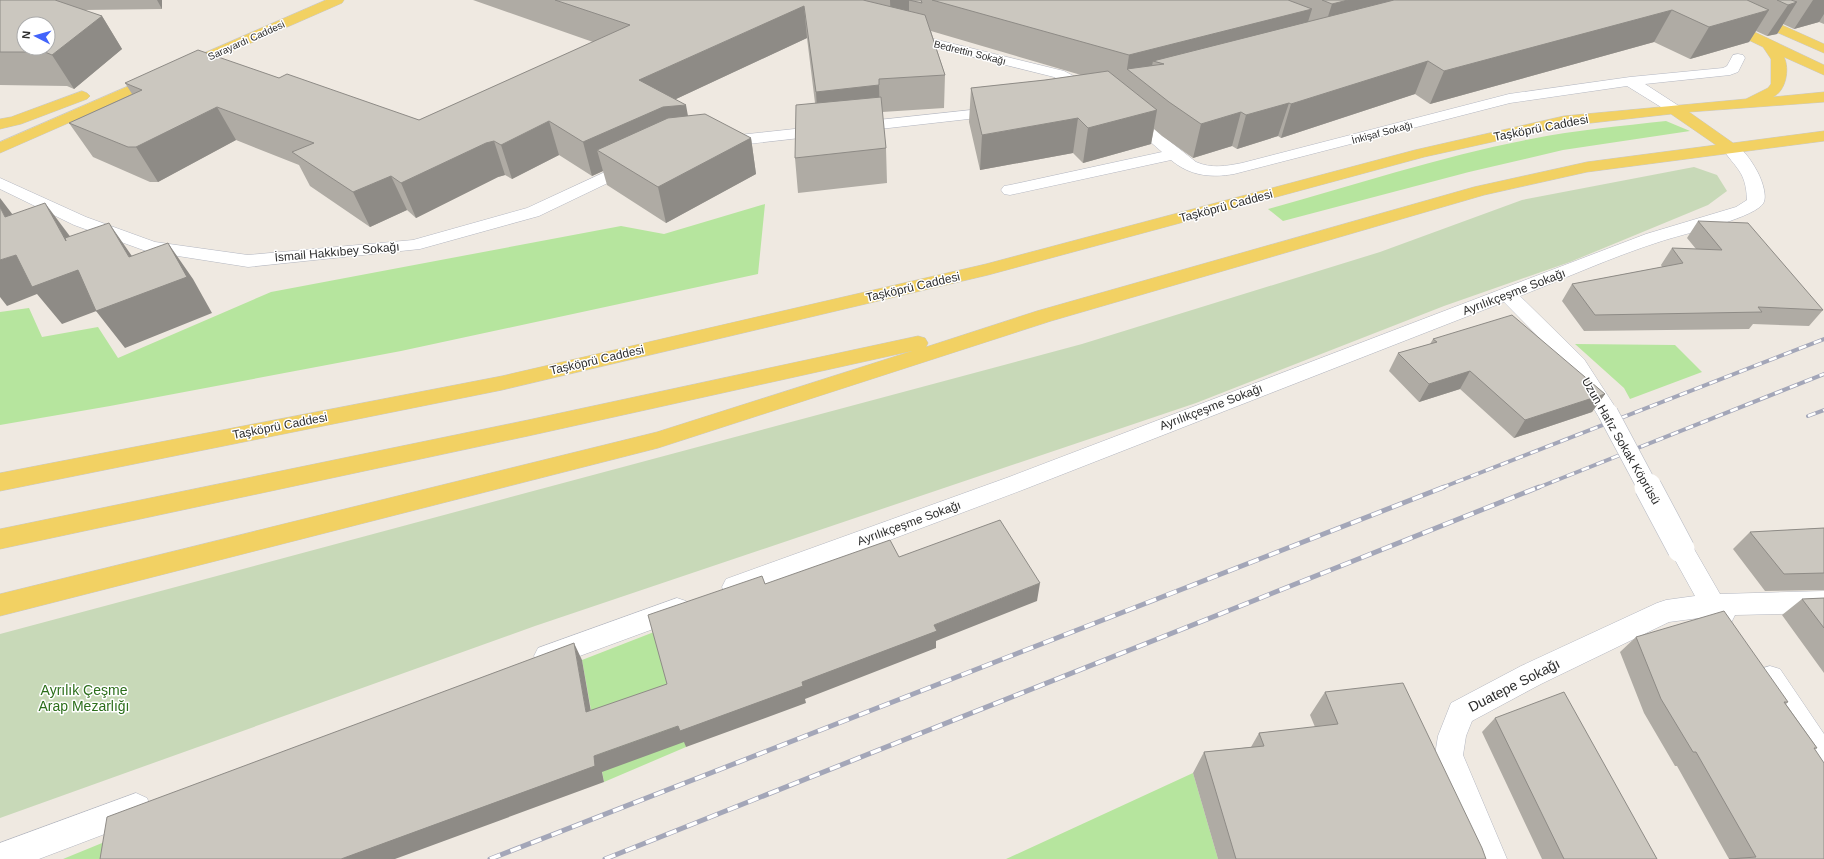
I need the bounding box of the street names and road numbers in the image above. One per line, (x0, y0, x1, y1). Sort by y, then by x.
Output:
street label: Sarayardı Caddesi (206, 19, 286, 62)
street label: Bedrettin Sokağı (933, 38, 1007, 67)
street label: Taşköprü Caddesi (1493, 112, 1589, 144)
street label: İnkişaf Sokağı (1350, 118, 1414, 146)
street label: Taşköprü Caddesi (1178, 187, 1274, 225)
street label: İsmail Hakkıbey Sokağı (274, 240, 400, 264)
street label: Ayrılıkçeşme Sokağı (1461, 266, 1567, 318)
street label: Taşköprü Caddesi (865, 269, 961, 305)
street label: Taşköprü Caddesi (549, 342, 645, 378)
street label: Uzun Hafız Sokak Köprüsü (1579, 375, 1663, 507)
street label: Ayrılıkçeşme Sokağı (1158, 381, 1264, 433)
street label: Taşköprü Caddesi (232, 410, 328, 442)
street label: Ayrılıkçeşme Sokağı (855, 498, 963, 548)
street label: Duatepe Sokağı (1466, 655, 1562, 715)

